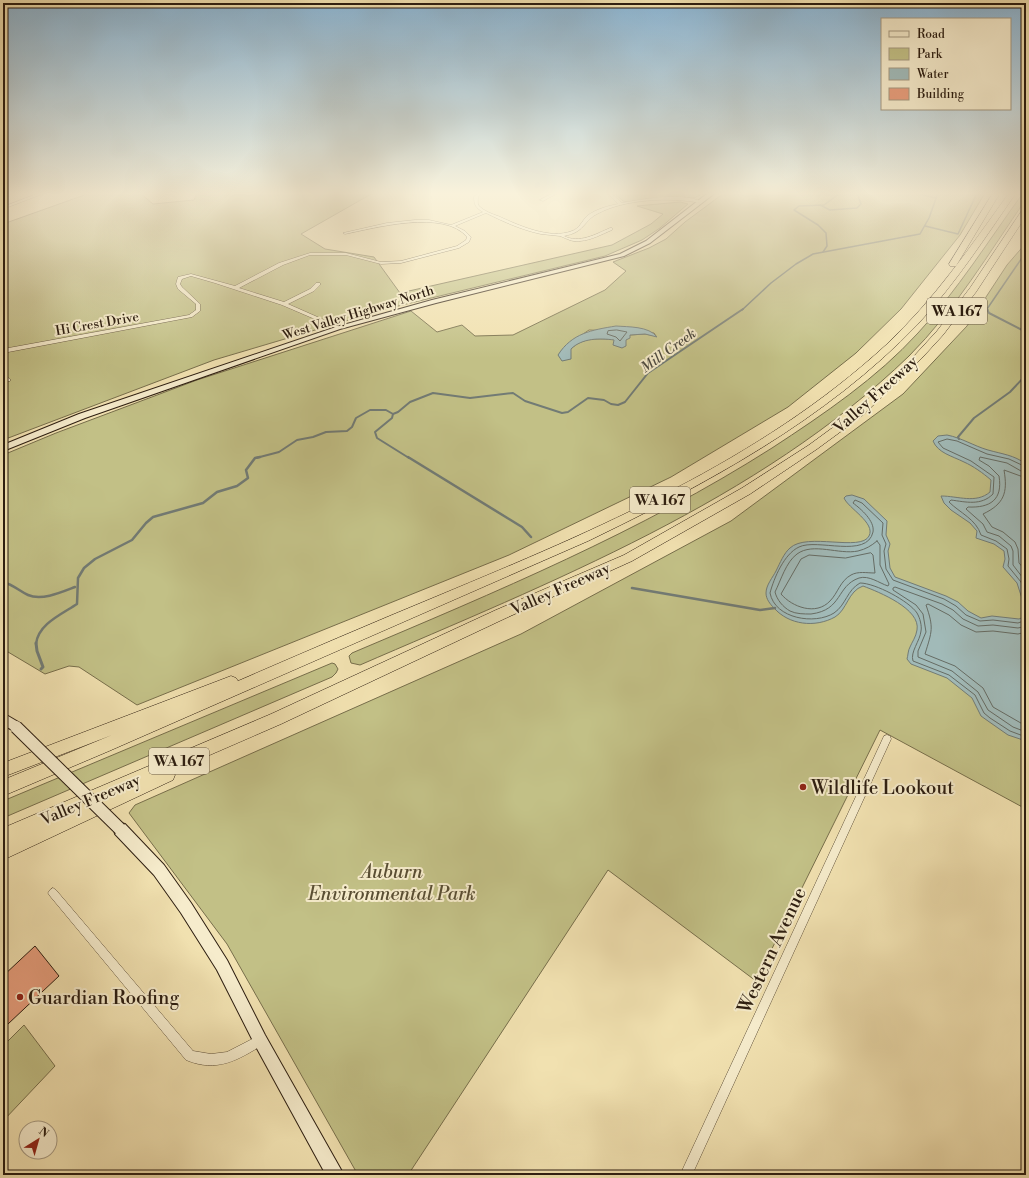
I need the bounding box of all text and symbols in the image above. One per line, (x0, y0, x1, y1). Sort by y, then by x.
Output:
legend (881, 18, 1011, 110)
text: Road (917, 27, 945, 42)
text: Park (917, 47, 943, 62)
text: Water (916, 67, 949, 82)
text: Building (916, 87, 965, 102)
street label: West Valley Highway North (280, 282, 436, 344)
road number: WA 167 (927, 298, 987, 324)
street label: Hi Crest Drive (54, 309, 141, 339)
water label: Mill Creek (637, 325, 700, 377)
street label: Valley Freeway (829, 351, 922, 439)
road number: WA 167 (630, 487, 690, 513)
street label: Valley Freeway (507, 558, 613, 620)
road number: WA 167 (149, 748, 209, 774)
street label: Valley Freeway (36, 770, 144, 830)
place label: Wildlife Lookout (810, 776, 954, 800)
marker: Wildlife Lookout (798, 782, 808, 792)
park label: Auburn Environmental Park (307, 860, 476, 906)
street label: Western Avenue (732, 883, 812, 1018)
place label: Guardian Roofing (28, 986, 179, 1010)
marker: Guardian Roofing (15, 992, 25, 1002)
north arrow (18, 1120, 58, 1160)
text: N (36, 1125, 51, 1141)

